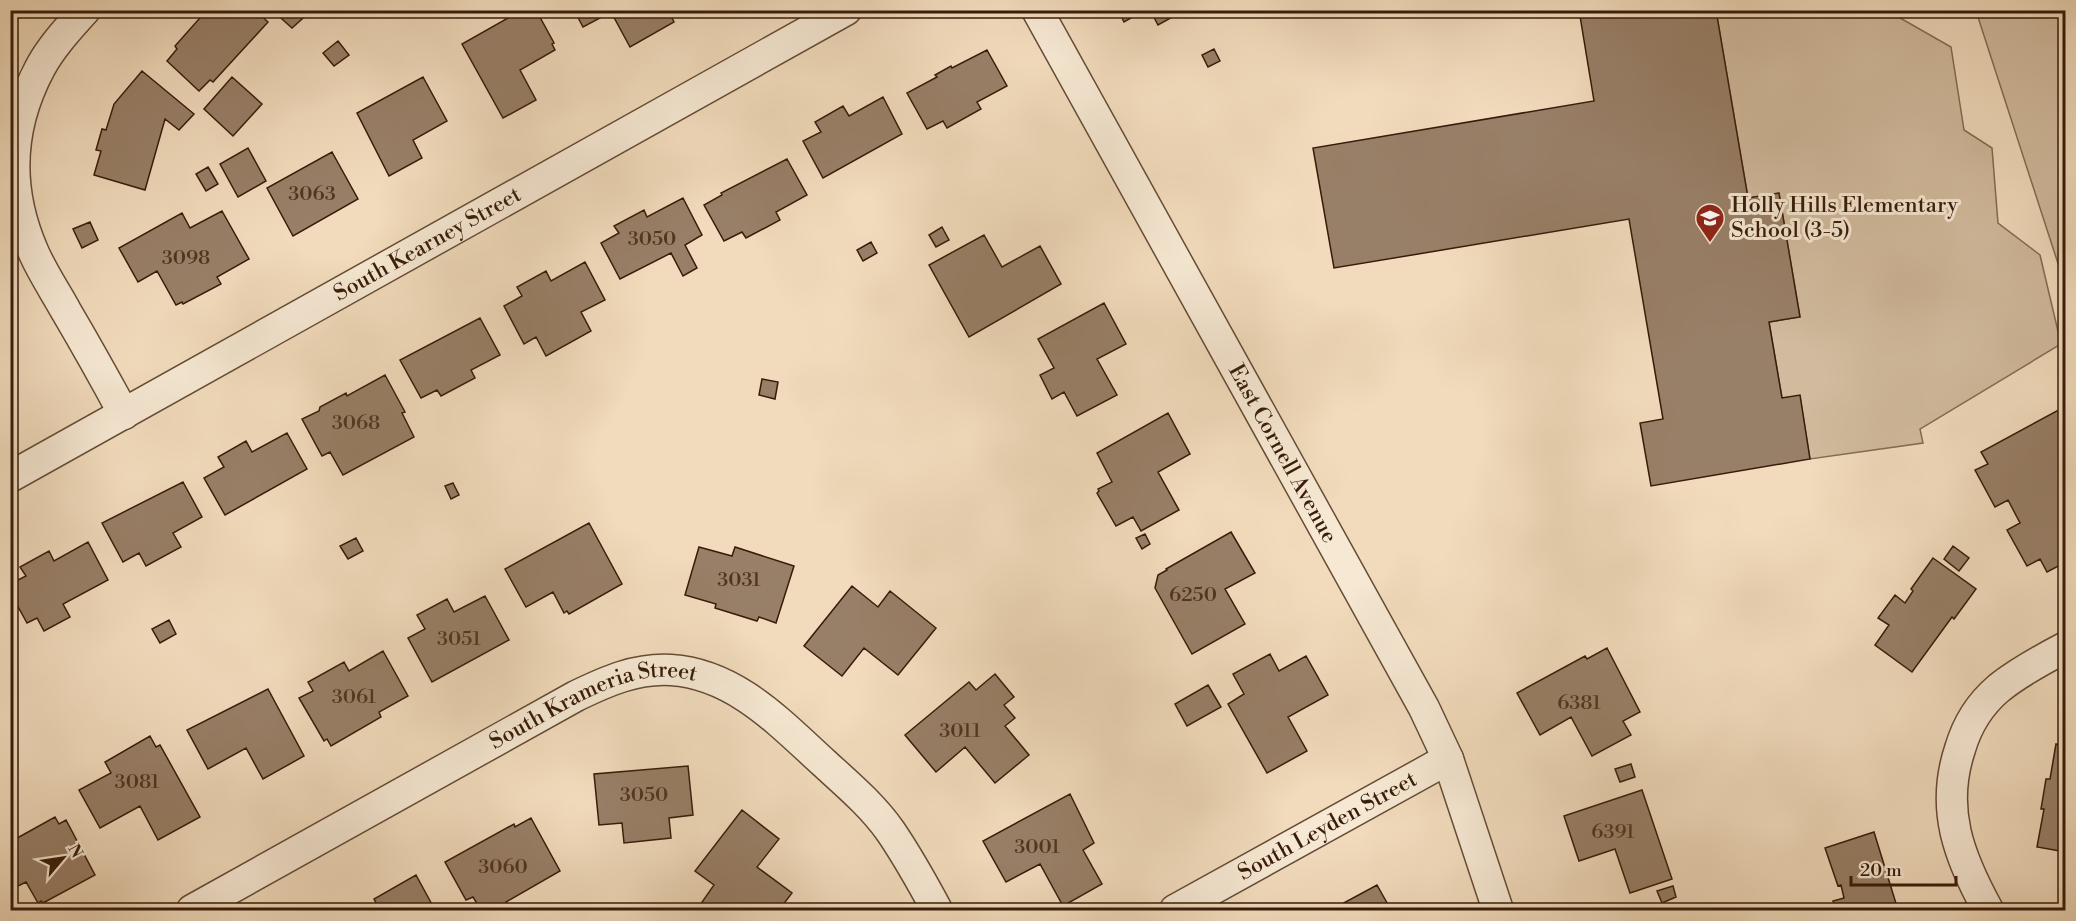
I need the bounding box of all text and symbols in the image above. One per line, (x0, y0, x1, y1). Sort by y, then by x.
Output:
street label: South Kearney Street (329, 181, 526, 307)
house number: 3063 (288, 182, 336, 207)
place label: Holly Hills Elementary School (3-5) (1731, 192, 1958, 244)
school or university icon: Holly Hills Elementary School (3-5) (1694, 202, 1726, 244)
house number: 3050 (628, 227, 676, 252)
house number: 3098 (162, 246, 210, 271)
street label: East Cornell Avenue (1222, 359, 1343, 548)
house number: 3068 (332, 411, 380, 436)
house number: 3031 (717, 568, 761, 593)
house number: 6250 (1169, 583, 1217, 608)
house number: 3051 (437, 627, 481, 652)
street label: South Krameria Street (485, 656, 700, 755)
house number: 3061 (332, 685, 377, 710)
house number: 6381 (1557, 691, 1601, 716)
house number: 3011 (939, 719, 981, 744)
street label: South Leyden Street (1233, 765, 1422, 886)
house number: 3081 (115, 770, 160, 795)
house number: 3050 (620, 783, 668, 808)
house number: 6391 (1591, 820, 1635, 845)
north arrow (33, 828, 93, 888)
house number: 3001 (1014, 835, 1060, 860)
text: N (63, 841, 87, 862)
scale bar (1851, 849, 1956, 887)
house number: 3060 (478, 855, 528, 880)
text: 20 m (1860, 859, 1902, 882)

